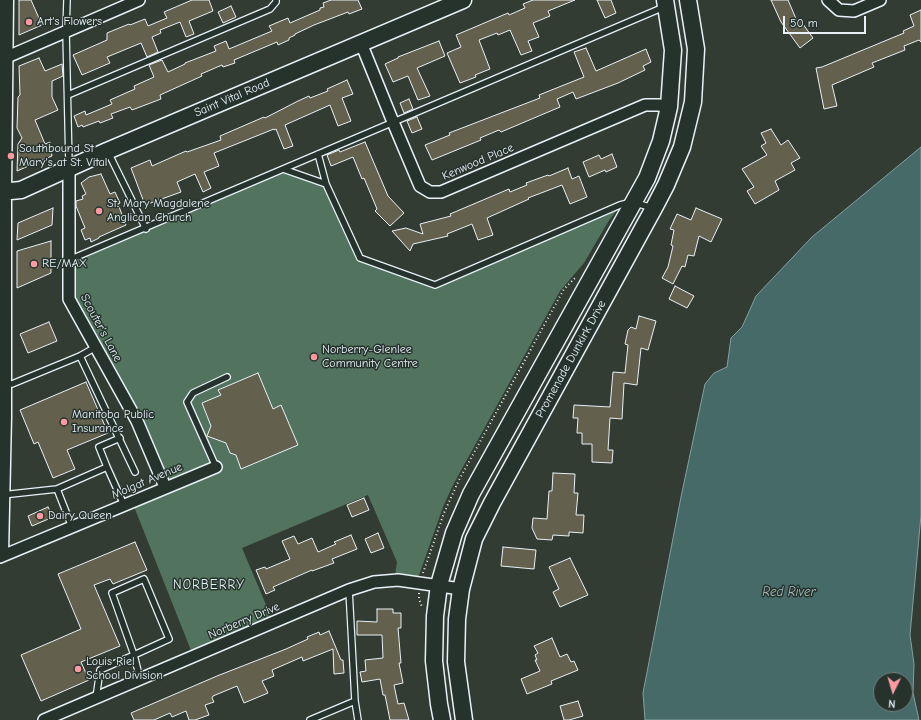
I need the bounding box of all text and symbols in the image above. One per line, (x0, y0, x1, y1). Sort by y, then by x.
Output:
scale bar (785, 8, 868, 34)
place label: Art's Flowers (37, 15, 102, 29)
text: 50 m (790, 16, 818, 30)
marker: Art's Flowers (24, 17, 34, 27)
street label: Saint Vital Road (192, 76, 272, 120)
street label: Kenwood Place (440, 140, 516, 184)
place label: Southbound St Mary's at St. Vital (19, 142, 107, 170)
marker: Southbound St Mary's at St. Vital (6, 151, 16, 161)
place label: St. Mary Magdalene Anglican Church (107, 197, 210, 225)
marker: St. Mary Magdalene Anglican Church (94, 206, 104, 216)
place label: RE/MAX (42, 257, 87, 271)
marker: RE/MAX (29, 259, 39, 269)
street label: Scouter's Lane (77, 292, 125, 364)
street label: Promenade Dunkirk Drive (533, 298, 609, 420)
place label: Norberry-Glenlee Community Centre (322, 343, 418, 371)
marker: Norberry-Glenlee Community Centre (309, 352, 319, 362)
place label: Manitoba Public Insurance (72, 408, 154, 436)
marker: Manitoba Public Insurance (59, 417, 69, 427)
street label: Molgat Avenue (109, 460, 185, 502)
place label: Dairy Queen (48, 509, 112, 523)
marker: Dairy Queen (35, 511, 45, 521)
district label: NORBERRY (173, 577, 245, 593)
water label: Red River (762, 584, 816, 600)
street label: Norberry Drive (206, 599, 282, 643)
place label: Louis Riel School Division (86, 655, 163, 683)
marker: Louis Riel School Division (73, 664, 83, 674)
north arrow (873, 672, 913, 712)
text: N (888, 697, 896, 710)

